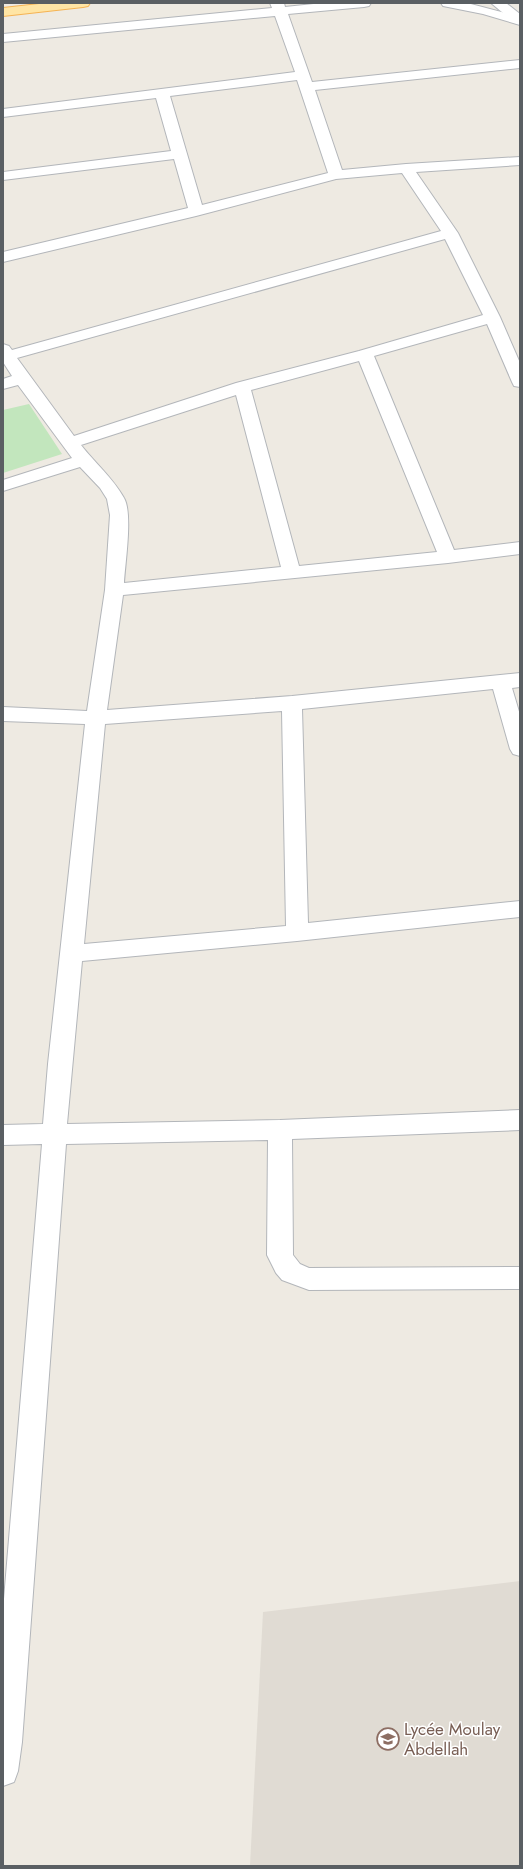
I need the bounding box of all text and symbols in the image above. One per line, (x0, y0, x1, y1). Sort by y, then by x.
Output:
place label: Lycée Moulay Abdellah (404, 1717, 501, 1761)
school or university icon: Lycée Moulay Abdellah (375, 1726, 401, 1752)

